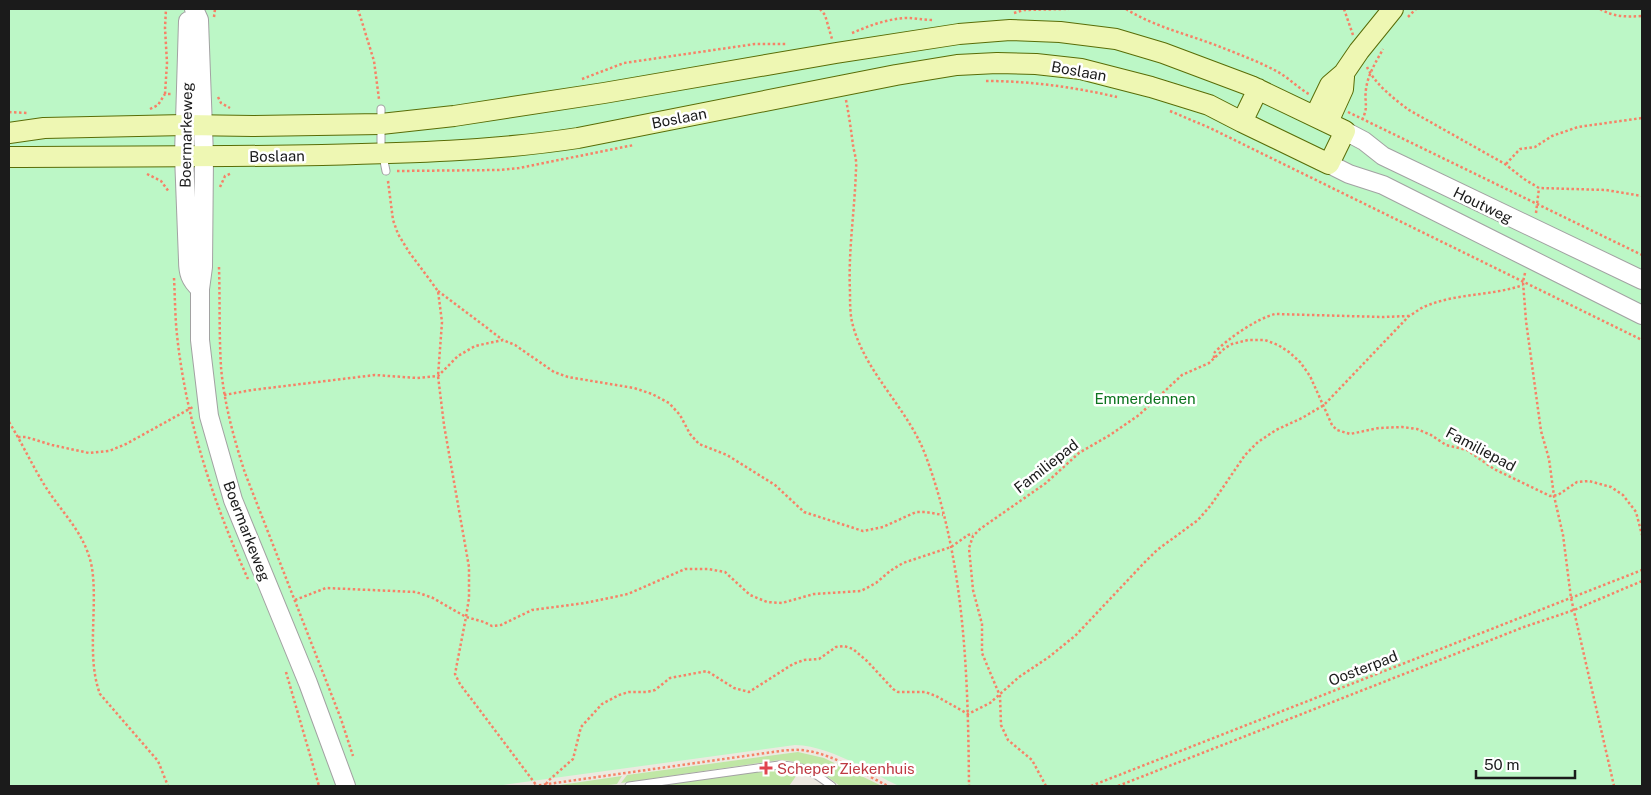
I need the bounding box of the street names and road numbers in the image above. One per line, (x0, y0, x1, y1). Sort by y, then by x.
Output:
street label: Boslaan (1050, 58, 1108, 84)
street label: Boermarkeweg (177, 82, 195, 188)
street label: Boslaan (650, 104, 708, 132)
street label: Boslaan (249, 147, 305, 165)
street label: Houtweg (1451, 183, 1515, 227)
street label: Familiepad (1443, 424, 1519, 474)
street label: Familiepad (1011, 436, 1081, 496)
street label: Boermarkeweg (220, 479, 274, 583)
street label: Oosterpad (1326, 647, 1400, 689)

